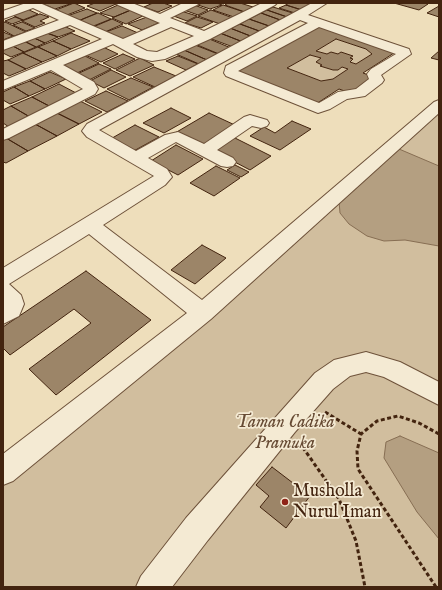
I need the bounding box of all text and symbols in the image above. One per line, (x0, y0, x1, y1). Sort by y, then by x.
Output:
park label: Taman Cadika Pramuka (236, 412, 334, 454)
place label: Musholla Nurul Iman (293, 481, 381, 524)
marker: Musholla Nurul Iman (280, 497, 290, 507)

